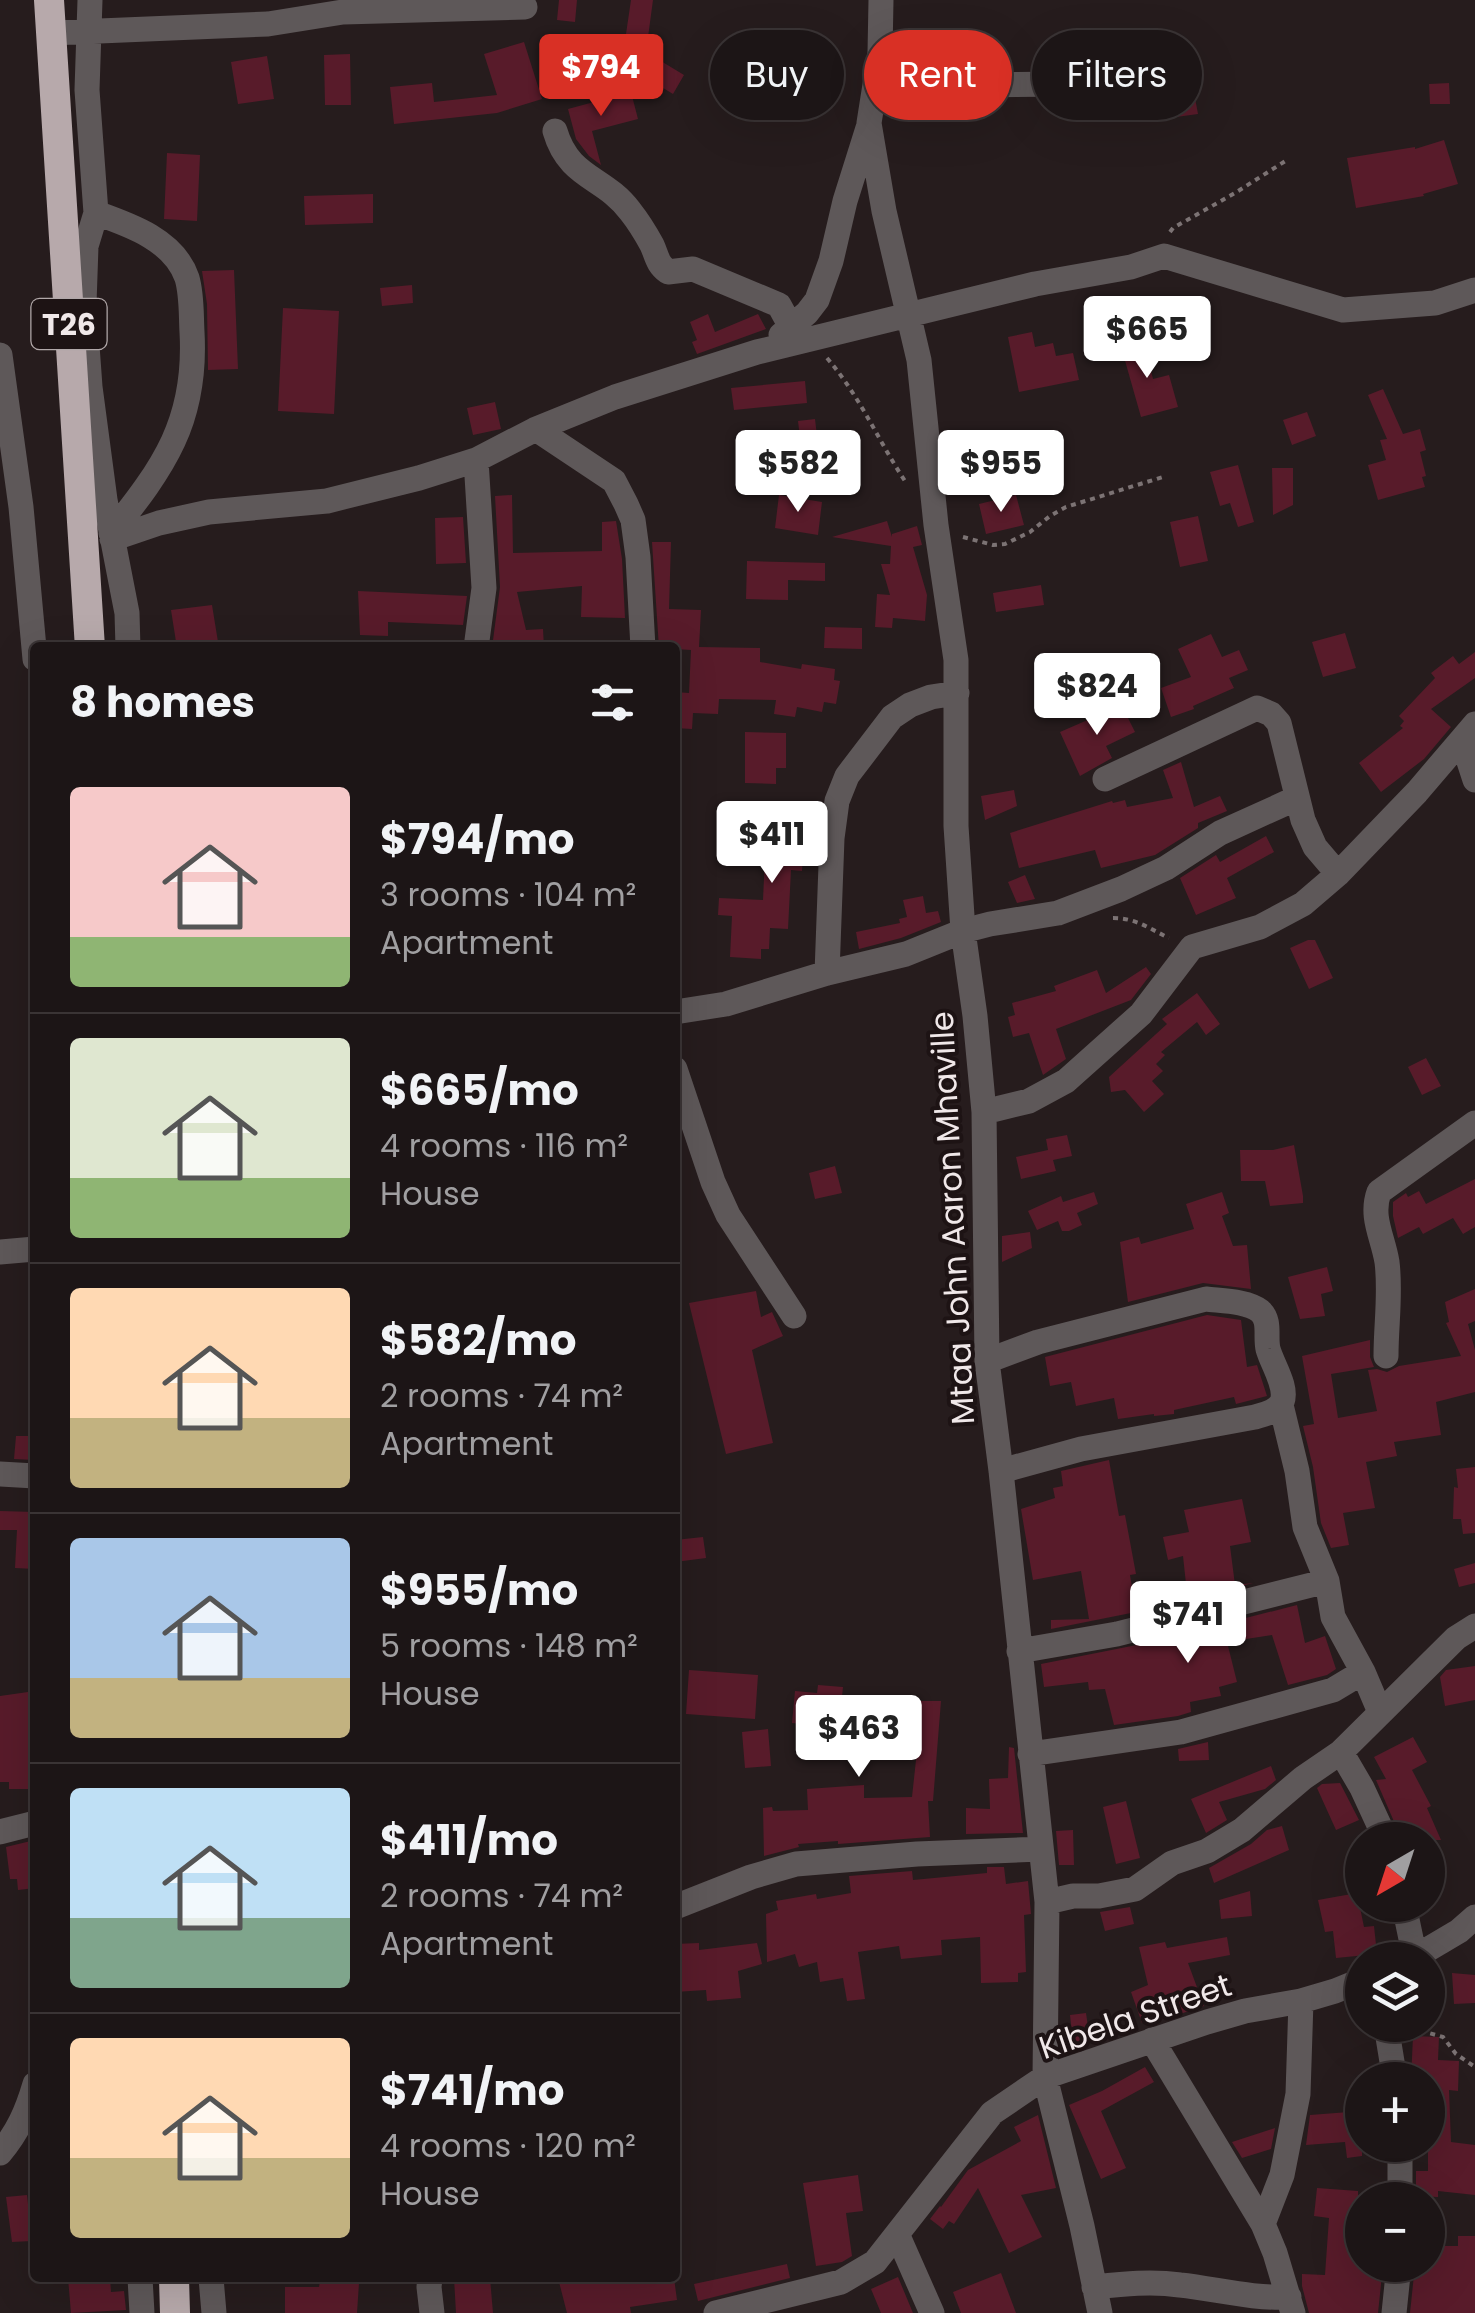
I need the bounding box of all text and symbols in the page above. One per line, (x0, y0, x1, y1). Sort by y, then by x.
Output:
chip: Buy (710, 30, 844, 120)
chip: Rent (864, 30, 1012, 120)
chip: Filters (1032, 30, 1202, 120)
pin: $794 (542, 34, 660, 119)
text: $794 (561, 44, 641, 89)
pin: $665 (1088, 296, 1206, 381)
road number: T26 (32, 299, 106, 349)
text: $665 (1106, 306, 1188, 351)
pin: $582 (739, 430, 857, 515)
pin: $955 (942, 430, 1060, 515)
text: $582 (758, 440, 838, 485)
text: $955 (960, 440, 1042, 485)
pin: $824 (1038, 653, 1156, 738)
text: $824 (1056, 663, 1138, 708)
text: 8 homes (70, 673, 255, 732)
icon: filters (585, 675, 640, 730)
pin: $411 (713, 801, 831, 886)
text: $794/mo (380, 810, 575, 869)
text: $411 (739, 811, 805, 856)
icon: home (150, 827, 270, 947)
text: 3 rooms · 104 m² (380, 872, 636, 917)
text: Apartment (380, 920, 553, 965)
street label: Mtaa John Aaron Mhaville (919, 1010, 985, 1426)
text: $665/mo (380, 1061, 579, 1120)
icon: home (150, 1078, 270, 1198)
text: 4 rooms · 116 m² (380, 1123, 628, 1168)
text: House (380, 1171, 480, 1216)
text: $582/mo (380, 1311, 576, 1370)
icon: home (150, 1328, 270, 1448)
text: 2 rooms · 74 m² (380, 1373, 623, 1418)
text: Apartment (380, 1421, 553, 1466)
text: $955/mo (380, 1561, 578, 1620)
icon: home (150, 1578, 270, 1698)
pin: $741 (1129, 1581, 1247, 1666)
text: $741 (1152, 1591, 1224, 1636)
text: 5 rooms · 148 m² (380, 1623, 638, 1668)
text: House (380, 1671, 480, 1716)
pin: $463 (800, 1695, 918, 1780)
text: $463 (818, 1705, 900, 1750)
text: $411/mo (380, 1811, 558, 1870)
north arrow (1345, 1822, 1445, 1922)
map controls (1345, 1822, 1445, 2282)
icon: home (150, 1828, 270, 1948)
text: 2 rooms · 74 m² (380, 1873, 623, 1918)
text: Apartment (380, 1921, 553, 1966)
button: layers (1345, 1942, 1445, 2042)
street label: Kibela Street (1033, 1962, 1237, 2070)
text: $741/mo (380, 2061, 565, 2120)
button: + (1345, 2062, 1445, 2162)
icon: home (150, 2078, 270, 2198)
text: 4 rooms · 120 m² (380, 2123, 636, 2168)
text: House (380, 2171, 480, 2216)
button: − (1345, 2182, 1445, 2282)

